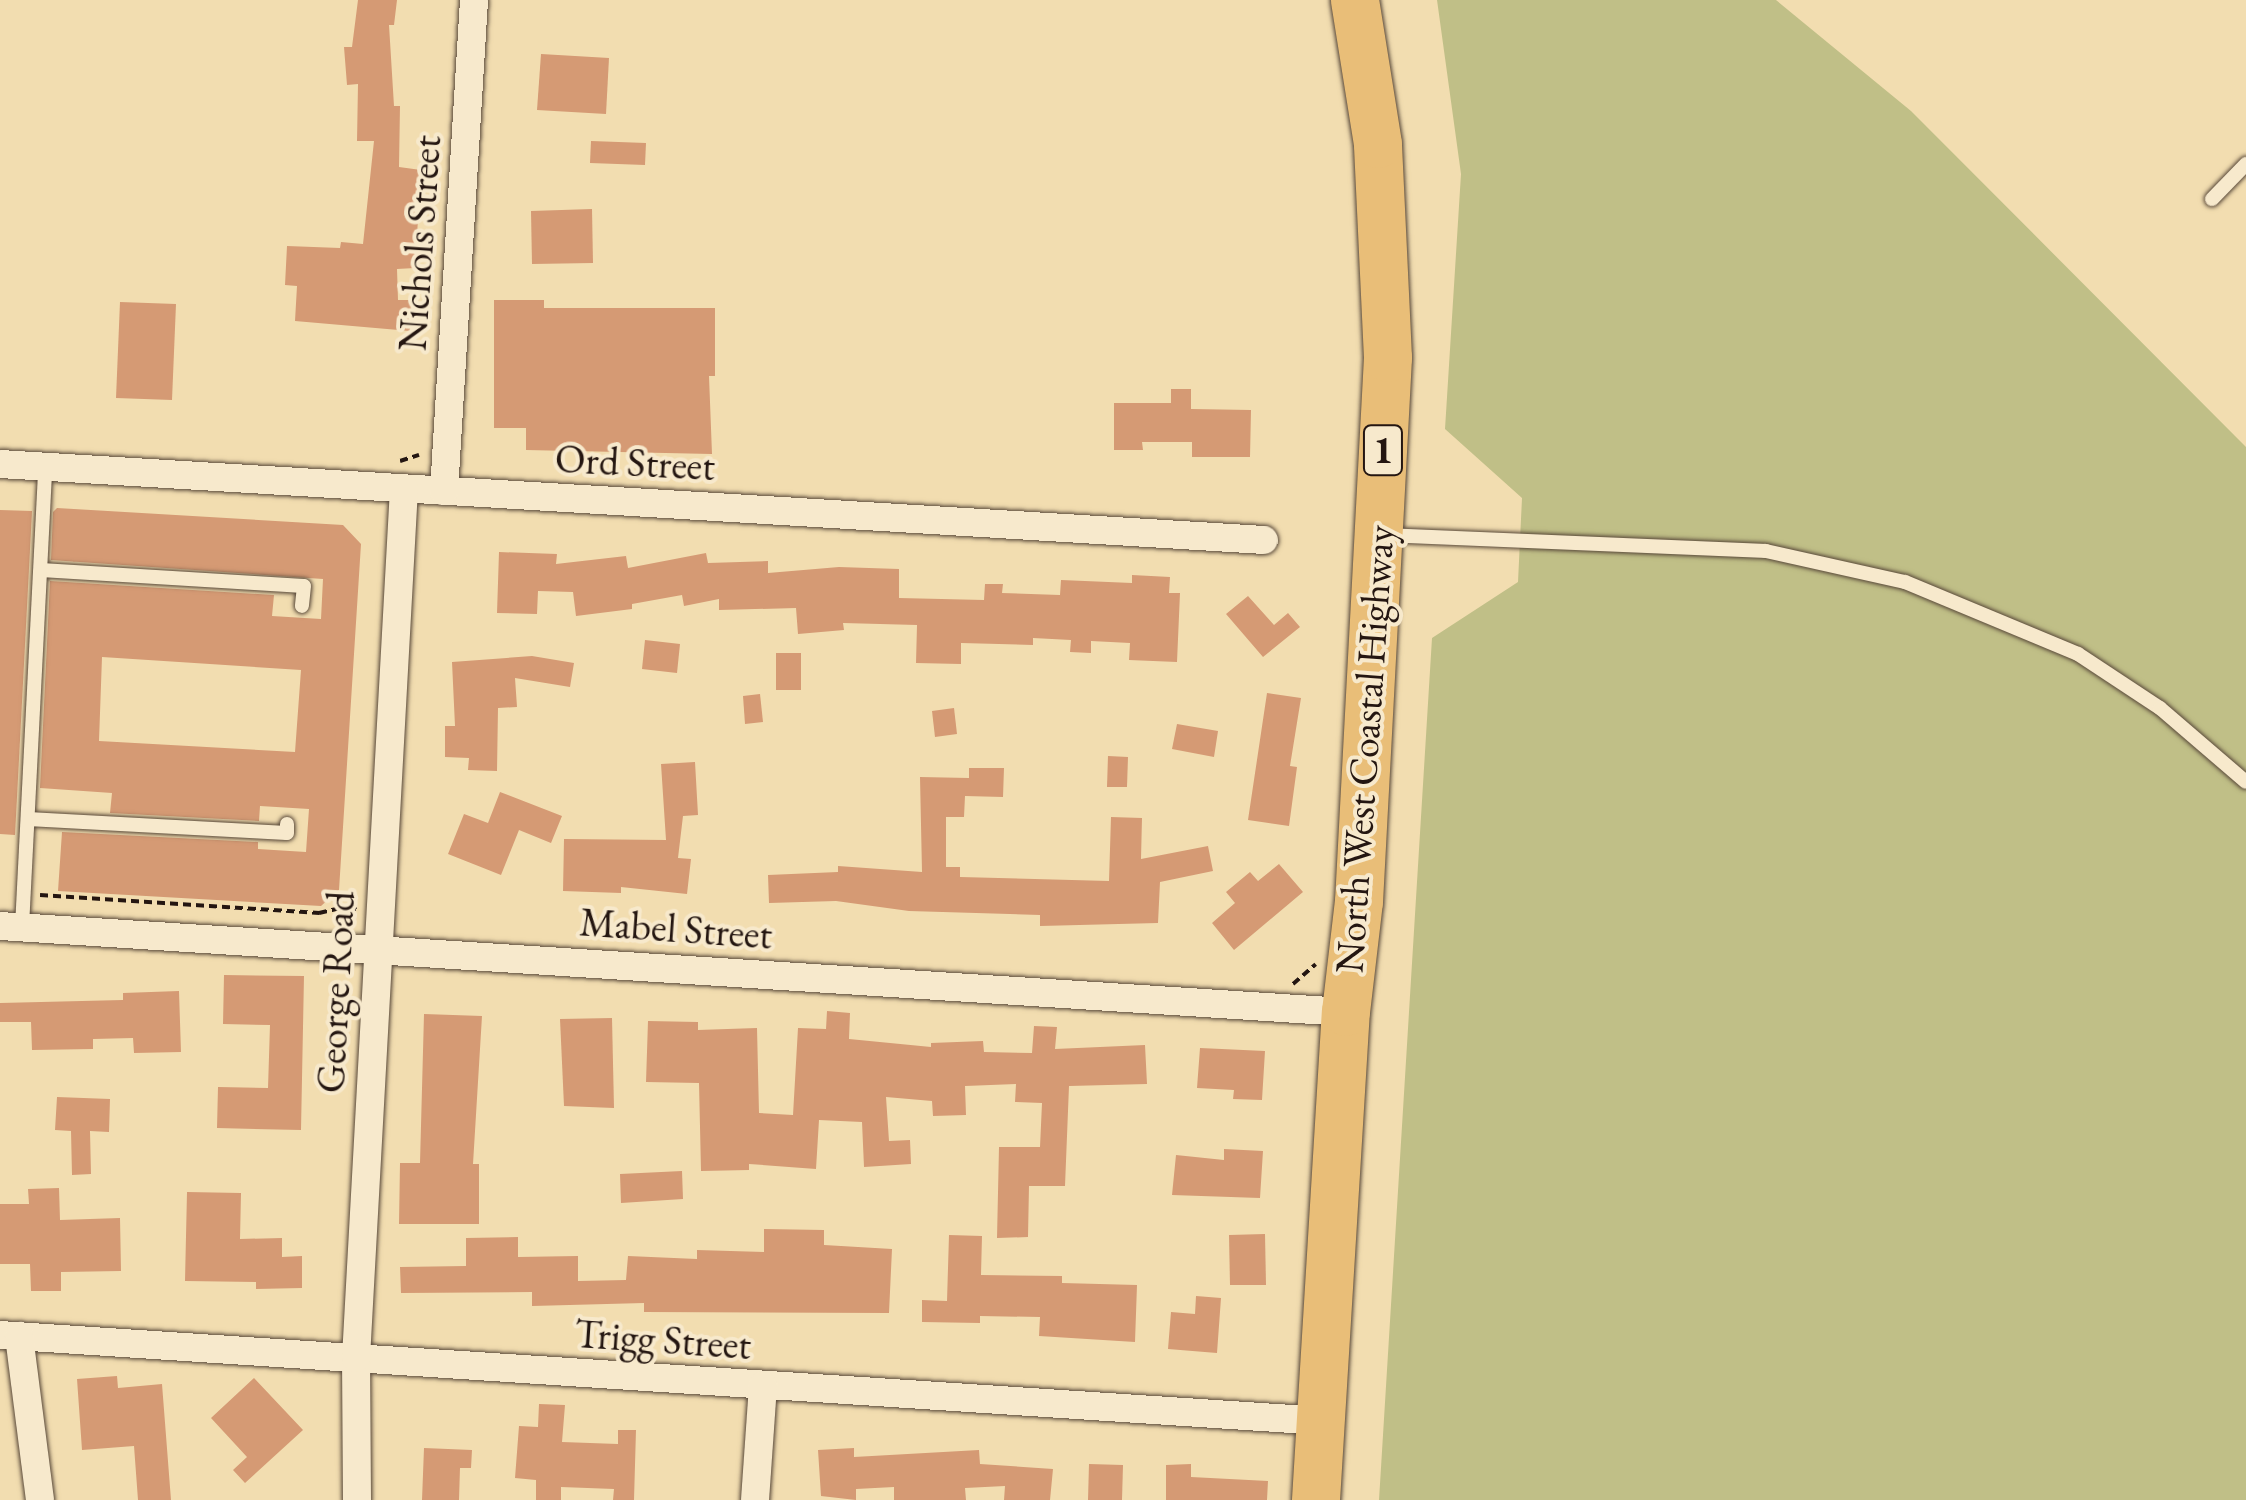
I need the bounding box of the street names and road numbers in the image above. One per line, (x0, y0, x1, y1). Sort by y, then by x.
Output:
street label: Nichols Street (388, 134, 450, 352)
road number: 1 (1360, 417, 1406, 483)
street label: Ord Street (554, 434, 716, 490)
street label: North West Coastal Highway (1324, 523, 1404, 975)
street label: George Road (306, 890, 364, 1094)
street label: Mabel Street (578, 897, 774, 959)
street label: Trigg Street (573, 1309, 753, 1369)

